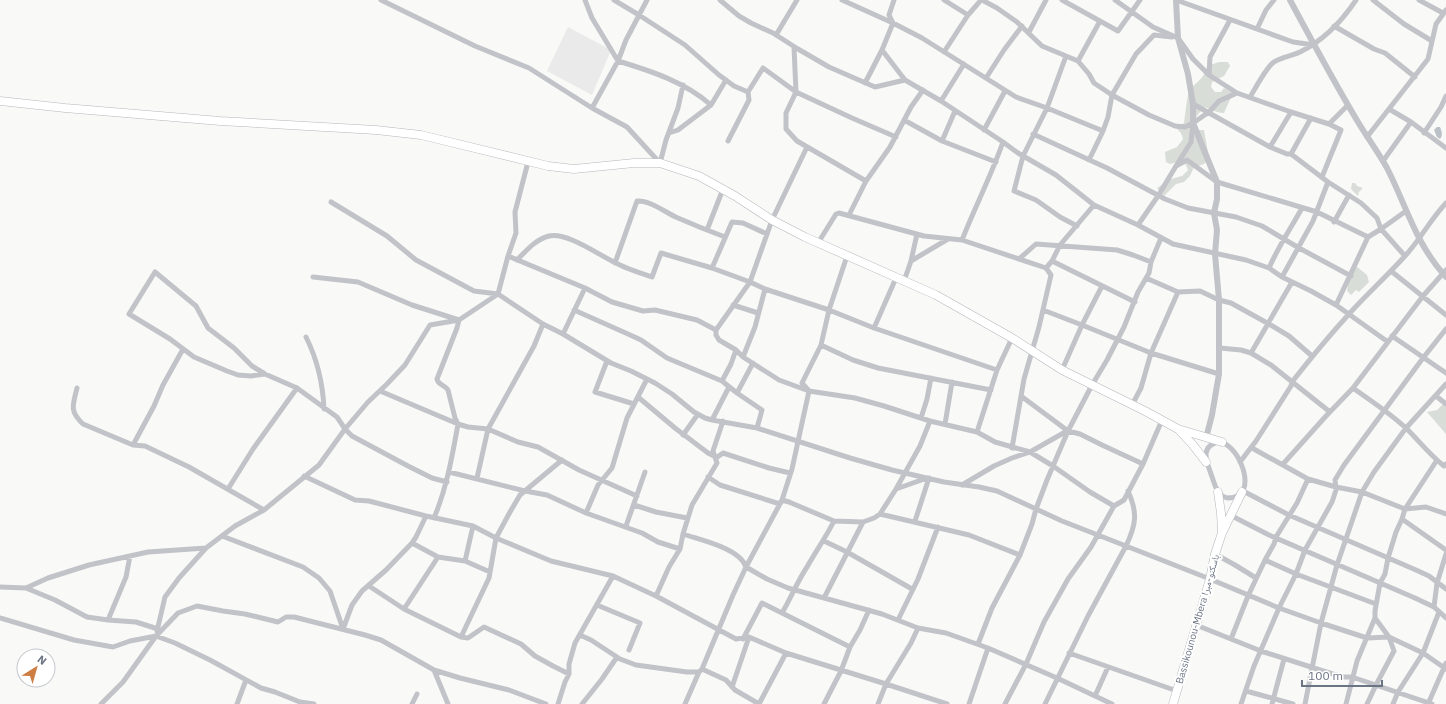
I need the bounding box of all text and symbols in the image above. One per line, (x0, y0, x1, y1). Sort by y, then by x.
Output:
street label: Bassikounou-Mbera باسكنو-مبرا (1173, 553, 1222, 685)
north arrow (16, 648, 56, 688)
text: N (35, 652, 49, 668)
scale bar (1302, 662, 1382, 688)
text: 100 m (1308, 668, 1343, 683)

